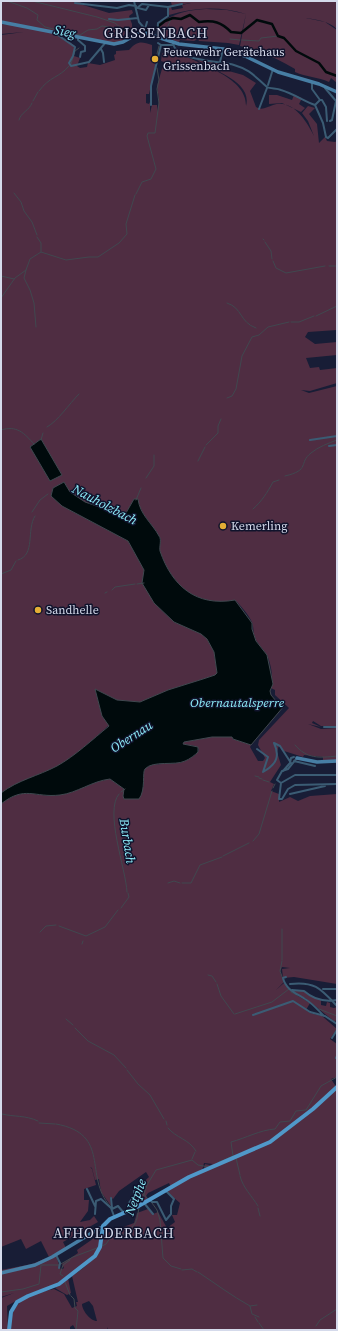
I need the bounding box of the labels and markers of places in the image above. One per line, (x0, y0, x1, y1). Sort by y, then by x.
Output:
place label: Feuerwehr Gerätehaus Grissenbach (163, 44, 285, 74)
marker: Feuerwehr Gerätehaus Grissenbach (150, 54, 160, 64)
place label: Kemerling (231, 518, 287, 534)
marker: Kemerling (218, 521, 228, 531)
place label: Sandhelle (46, 602, 99, 618)
marker: Sandhelle (33, 605, 43, 615)

